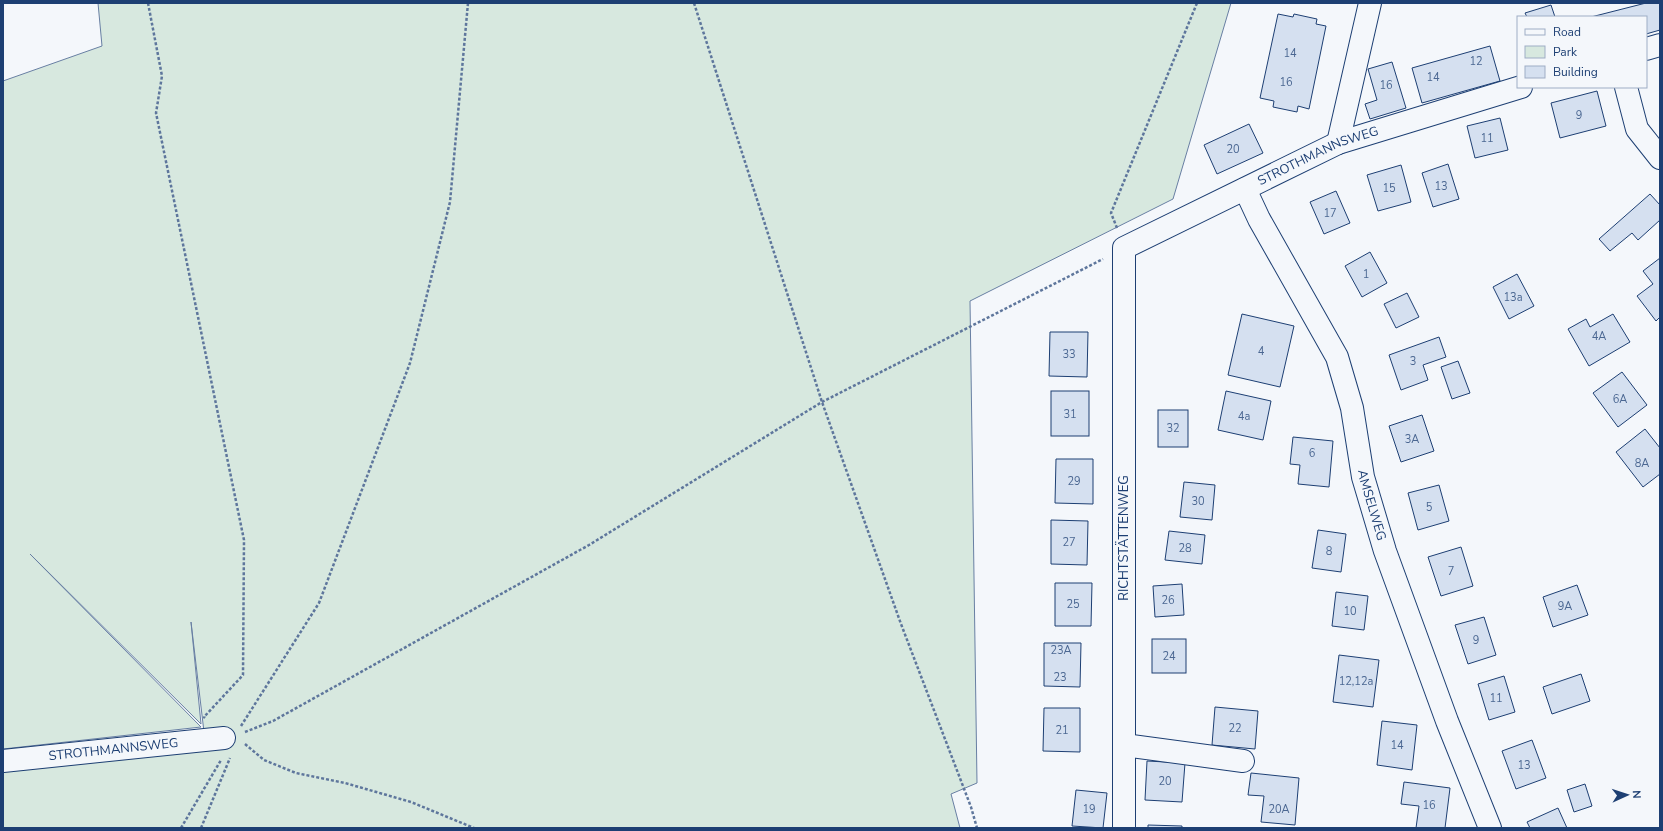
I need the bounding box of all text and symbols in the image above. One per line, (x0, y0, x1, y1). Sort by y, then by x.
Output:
legend (1517, 16, 1647, 88)
text: Road (1553, 24, 1581, 40)
text: Park (1553, 44, 1578, 60)
house number: 14 (1283, 46, 1297, 61)
house number: 12 (1469, 54, 1483, 69)
text: Building (1553, 64, 1598, 80)
house number: 14 (1426, 70, 1440, 85)
house number: 16 (1279, 75, 1293, 90)
house number: 16 (1379, 78, 1393, 93)
house number: 9 (1576, 108, 1582, 123)
street label: STROTHMANNSWEG (1254, 122, 1381, 190)
house number: 11 (1480, 131, 1494, 146)
house number: 20 (1226, 142, 1240, 157)
house number: 13 (1434, 179, 1448, 194)
house number: 15 (1382, 181, 1396, 196)
house number: 17 (1323, 206, 1337, 221)
house number: 1 (1363, 267, 1369, 282)
house number: 13a (1503, 290, 1523, 305)
house number: 4A (1592, 329, 1606, 344)
house number: 4 (1258, 344, 1265, 359)
house number: 33 (1062, 347, 1076, 362)
house number: 3 (1410, 354, 1416, 369)
house number: 6A (1613, 392, 1627, 407)
house number: 31 (1063, 407, 1077, 422)
house number: 4a (1238, 409, 1250, 424)
house number: 32 (1166, 421, 1180, 436)
house number: 3A (1405, 432, 1419, 447)
house number: 6 (1309, 446, 1316, 461)
house number: 8A (1635, 456, 1649, 471)
street label: AMSELWEG (1353, 468, 1390, 543)
house number: 29 (1067, 474, 1081, 489)
street label: RICHTSTÄTTENWEG (1114, 475, 1133, 601)
house number: 30 (1191, 494, 1205, 509)
house number: 5 (1426, 500, 1433, 515)
house number: 27 (1062, 535, 1076, 550)
house number: 28 (1178, 541, 1192, 556)
house number: 8 (1326, 544, 1333, 559)
house number: 7 (1448, 564, 1454, 579)
house number: 26 (1161, 593, 1175, 608)
house number: 25 (1066, 597, 1080, 612)
house number: 9A (1558, 599, 1572, 614)
house number: 10 (1343, 604, 1357, 619)
house number: 9 (1473, 633, 1479, 648)
house number: 23A (1050, 643, 1072, 658)
house number: 24 (1162, 649, 1176, 664)
house number: 23 (1053, 670, 1067, 685)
house number: 12,12a (1339, 674, 1374, 689)
house number: 11 (1489, 691, 1503, 706)
house number: 22 (1228, 721, 1242, 736)
house number: 21 (1055, 723, 1069, 738)
street label: STROTHMANNSWEG (48, 734, 179, 765)
house number: 14 (1390, 738, 1404, 753)
house number: 13 (1517, 758, 1531, 773)
house number: 20 (1158, 774, 1172, 789)
north arrow (1607, 775, 1647, 815)
text: N (1629, 790, 1644, 799)
house number: 16 (1422, 798, 1436, 813)
house number: 19 (1082, 802, 1096, 817)
house number: 20A (1268, 802, 1290, 817)

